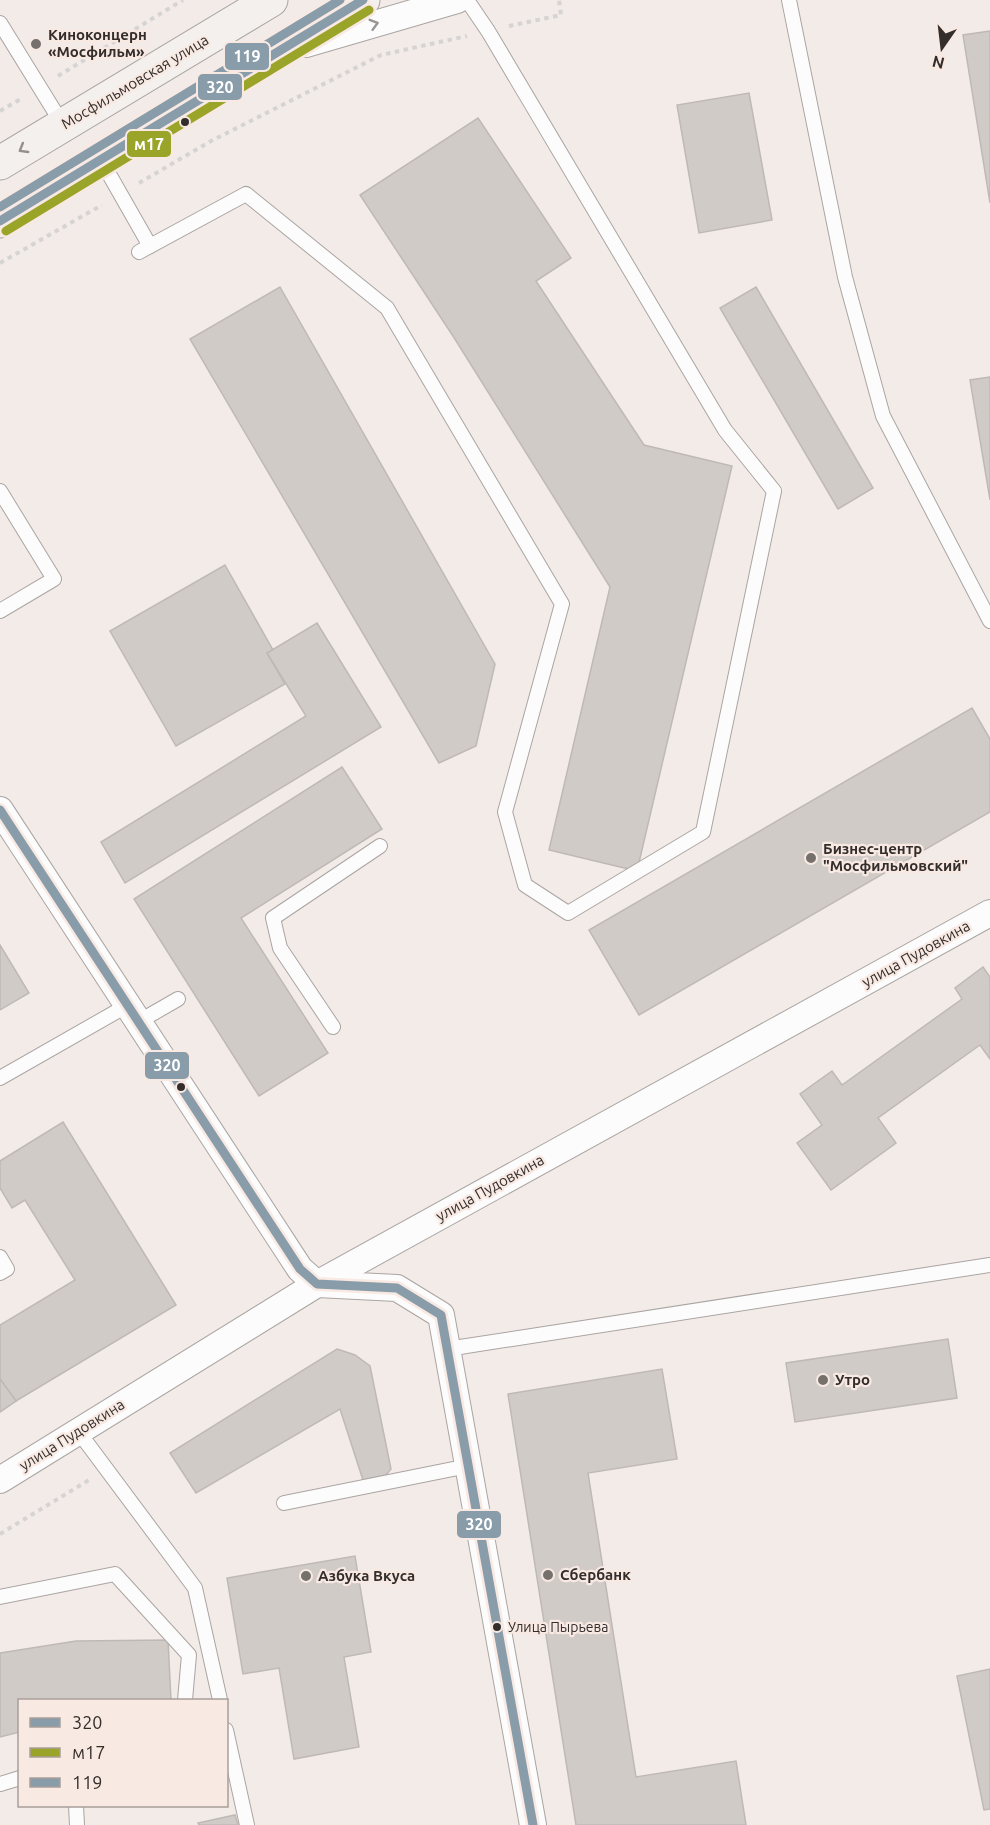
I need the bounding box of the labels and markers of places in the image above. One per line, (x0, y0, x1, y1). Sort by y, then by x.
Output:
place label: Киноконцерн «Мосфильм» (48, 26, 147, 60)
marker: Киноконцерн «Мосфильм» (29, 37, 43, 51)
unlabelled marker (179, 116, 191, 128)
place label: Бизнес-центр "Мосфильмовский" (823, 840, 968, 874)
marker: Бизнес-центр "Мосфильмовский" (804, 851, 818, 865)
unlabelled marker (175, 1081, 187, 1093)
place label: Утро (835, 1371, 870, 1388)
marker: Утро (816, 1373, 830, 1387)
place label: Сбербанк (560, 1566, 631, 1583)
place label: Азбука Вкуса (318, 1567, 415, 1584)
marker: Сбербанк (541, 1568, 555, 1582)
marker: Азбука Вкуса (299, 1569, 313, 1583)
place label: Улица Пырьева (508, 1619, 608, 1635)
marker: Улица Пырьева (491, 1621, 503, 1633)

